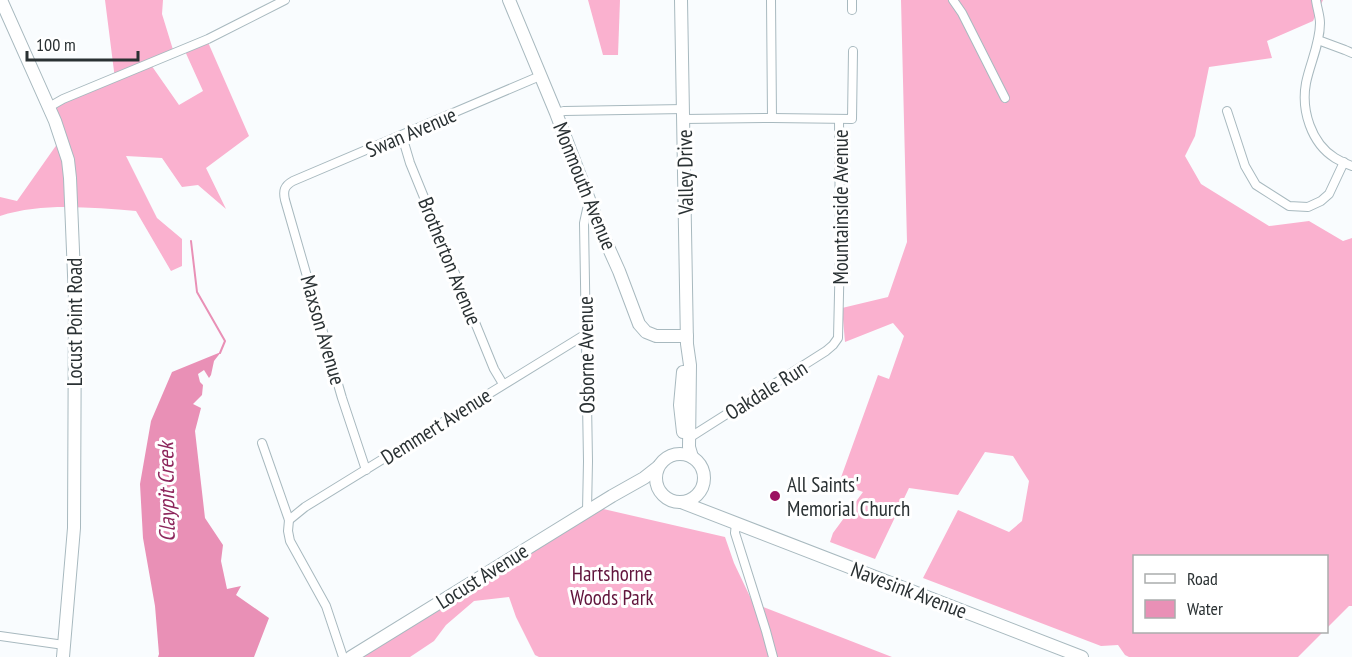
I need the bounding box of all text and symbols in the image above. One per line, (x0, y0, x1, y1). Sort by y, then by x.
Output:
scale bar (27, 24, 138, 62)
text: 100 m (36, 33, 76, 56)
street label: Swan Avenue (362, 101, 460, 163)
street label: Monmouth Avenue (547, 118, 623, 254)
street label: Valley Drive (671, 129, 699, 216)
street label: Mountainside Avenue (827, 129, 854, 285)
street label: Brotherton Avenue (412, 193, 488, 329)
street label: Locust Point Road (61, 258, 88, 386)
street label: Maxson Avenue (294, 272, 352, 388)
street label: Osborne Avenue (571, 296, 601, 414)
street label: Oakdale Run (720, 354, 812, 426)
street label: Demmert Avenue (376, 381, 496, 471)
water label: Claypit Creek (151, 439, 181, 542)
place label: All Saints' Memorial Church (787, 471, 910, 522)
marker: All Saints' Memorial Church (768, 489, 782, 503)
street label: Locust Avenue (431, 537, 533, 615)
legend (1133, 555, 1328, 633)
street label: Navesink Avenue (847, 556, 971, 624)
park label: Hartshorne Woods Park (570, 560, 654, 611)
text: Road (1187, 567, 1218, 590)
text: Water (1187, 597, 1223, 620)

